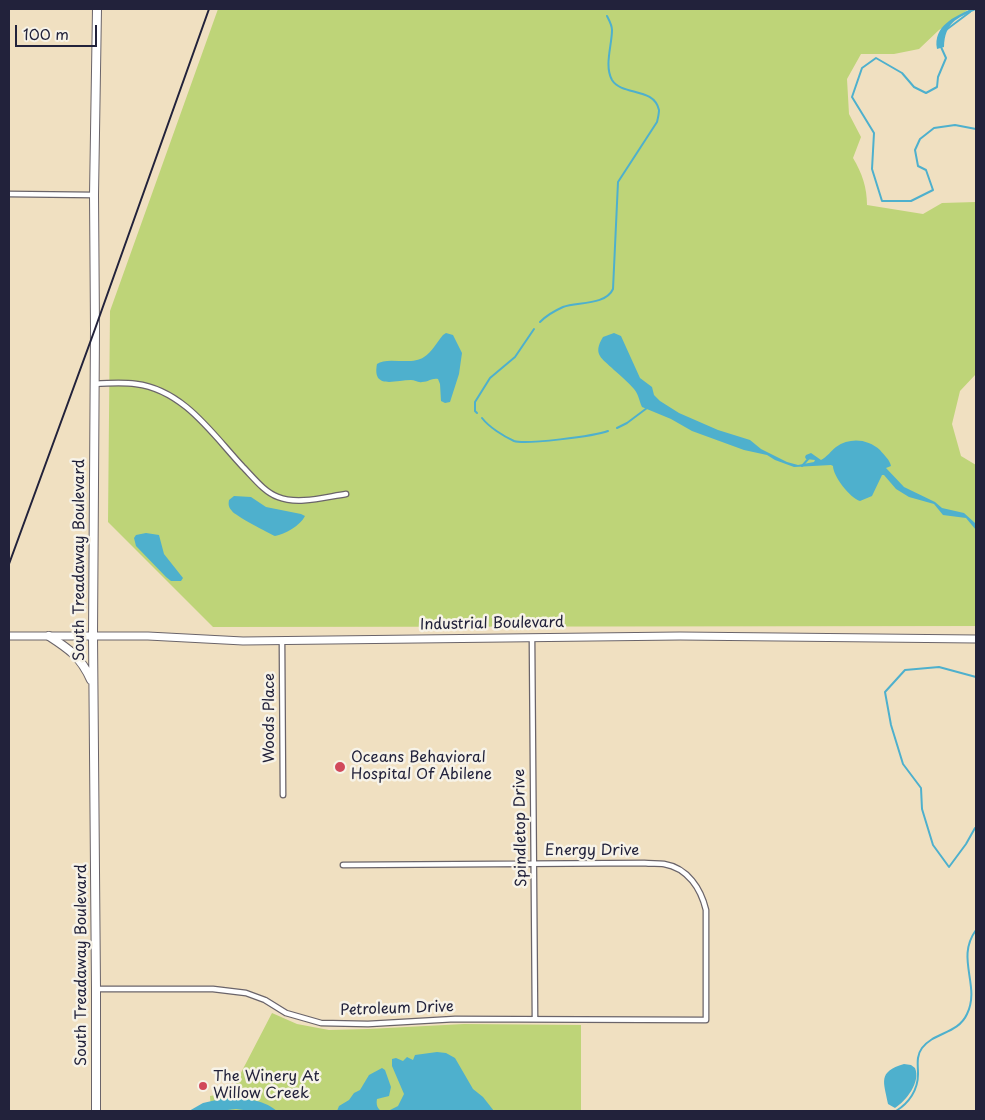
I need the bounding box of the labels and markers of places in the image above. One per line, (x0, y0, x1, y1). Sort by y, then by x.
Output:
place label: Oceans Behavioral Hospital Of Abilene (351, 749, 492, 784)
marker: Oceans Behavioral Hospital Of Abilene (333, 760, 347, 774)
place label: The Winery At Willow Creek (213, 1068, 319, 1103)
marker: The Winery At Willow Creek (197, 1080, 209, 1092)

